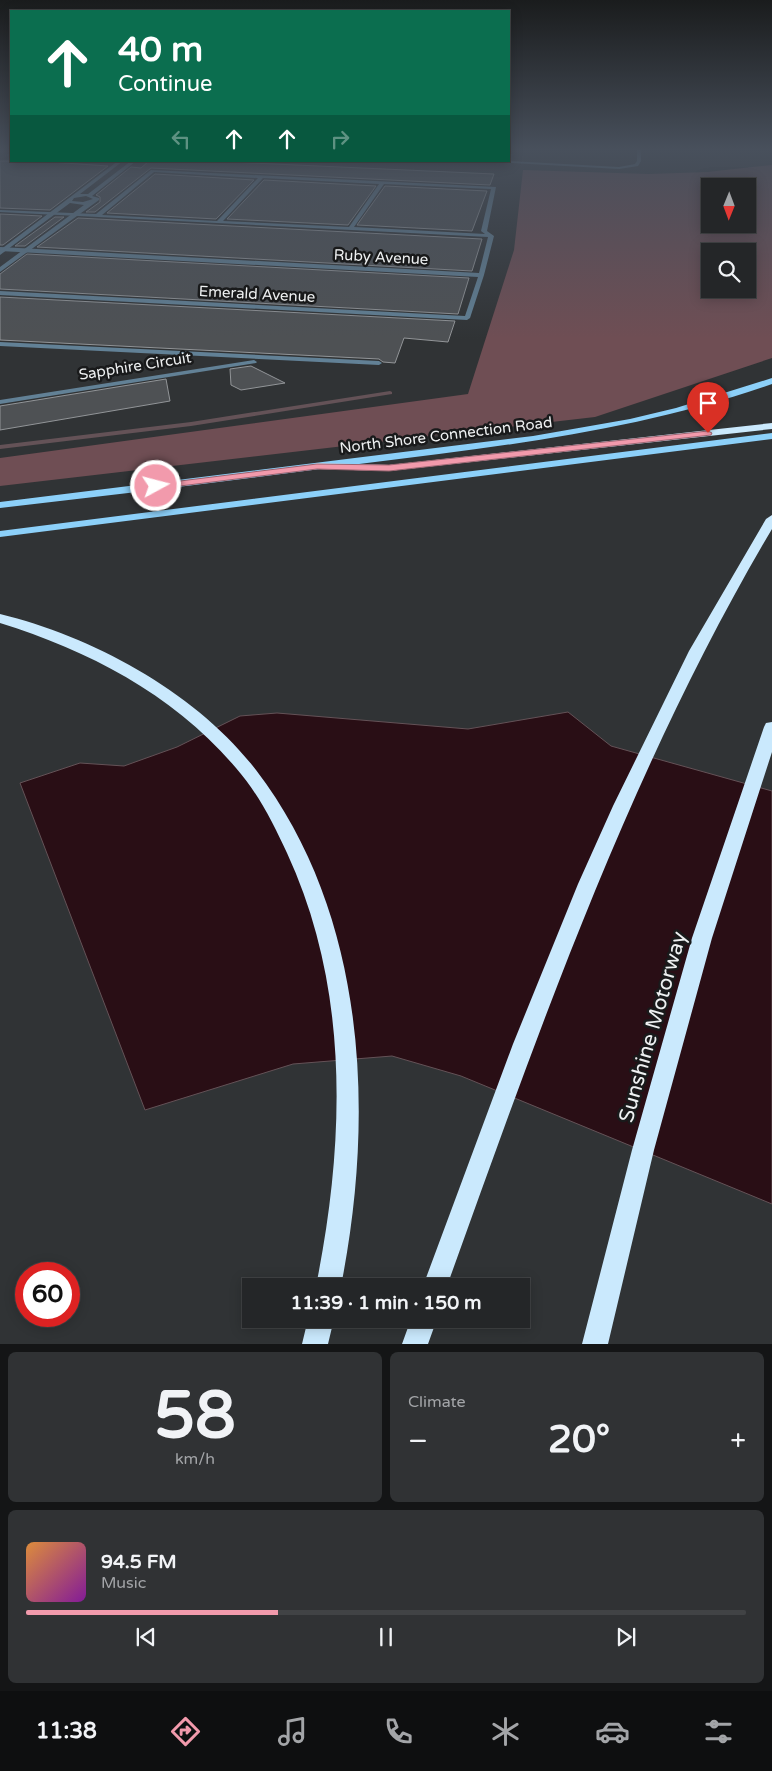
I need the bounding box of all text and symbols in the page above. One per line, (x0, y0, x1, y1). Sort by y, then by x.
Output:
text: 40 m (118, 29, 203, 71)
icon: ahead (35, 30, 100, 95)
text: Continue (118, 71, 213, 97)
icon: left (167, 125, 195, 153)
icon: ahead (220, 125, 248, 153)
icon: ahead (273, 125, 301, 153)
icon: right (326, 125, 354, 153)
north arrow (701, 178, 756, 232)
map controls (701, 178, 756, 298)
button: search (701, 243, 756, 298)
street label: Ruby Avenue (333, 246, 429, 268)
street label: Emerald Avenue (198, 282, 316, 306)
street label: Sapphire Circuit (77, 348, 193, 384)
pin (687, 382, 729, 433)
icon: arrive (694, 389, 722, 417)
street label: North Shore Connection Road (339, 413, 553, 457)
position arrow (129, 459, 181, 511)
street label: Sunshine Motorway (614, 929, 692, 1125)
speed limit sign: 60 (15, 1262, 80, 1327)
text: 11:39 · 1 min · 150 m (290, 1292, 482, 1314)
text: 58 (154, 1377, 236, 1456)
text: Climate (408, 1392, 466, 1412)
text: 20° (548, 1417, 610, 1463)
text: − (408, 1424, 428, 1458)
text: + (730, 1424, 746, 1458)
text: km/h (175, 1449, 215, 1469)
text: 94.5 FM (101, 1551, 177, 1573)
text: Music (101, 1573, 146, 1593)
icon: previous (132, 1623, 160, 1651)
icon: pause (372, 1623, 400, 1651)
icon: next (612, 1623, 640, 1651)
icon: directions (168, 1714, 203, 1749)
icon: music (275, 1714, 310, 1749)
icon: phone (381, 1714, 416, 1749)
icon: climate (488, 1714, 523, 1749)
icon: car (595, 1714, 630, 1749)
icon: filters (701, 1714, 736, 1749)
text: 11:38 (36, 1718, 97, 1744)

